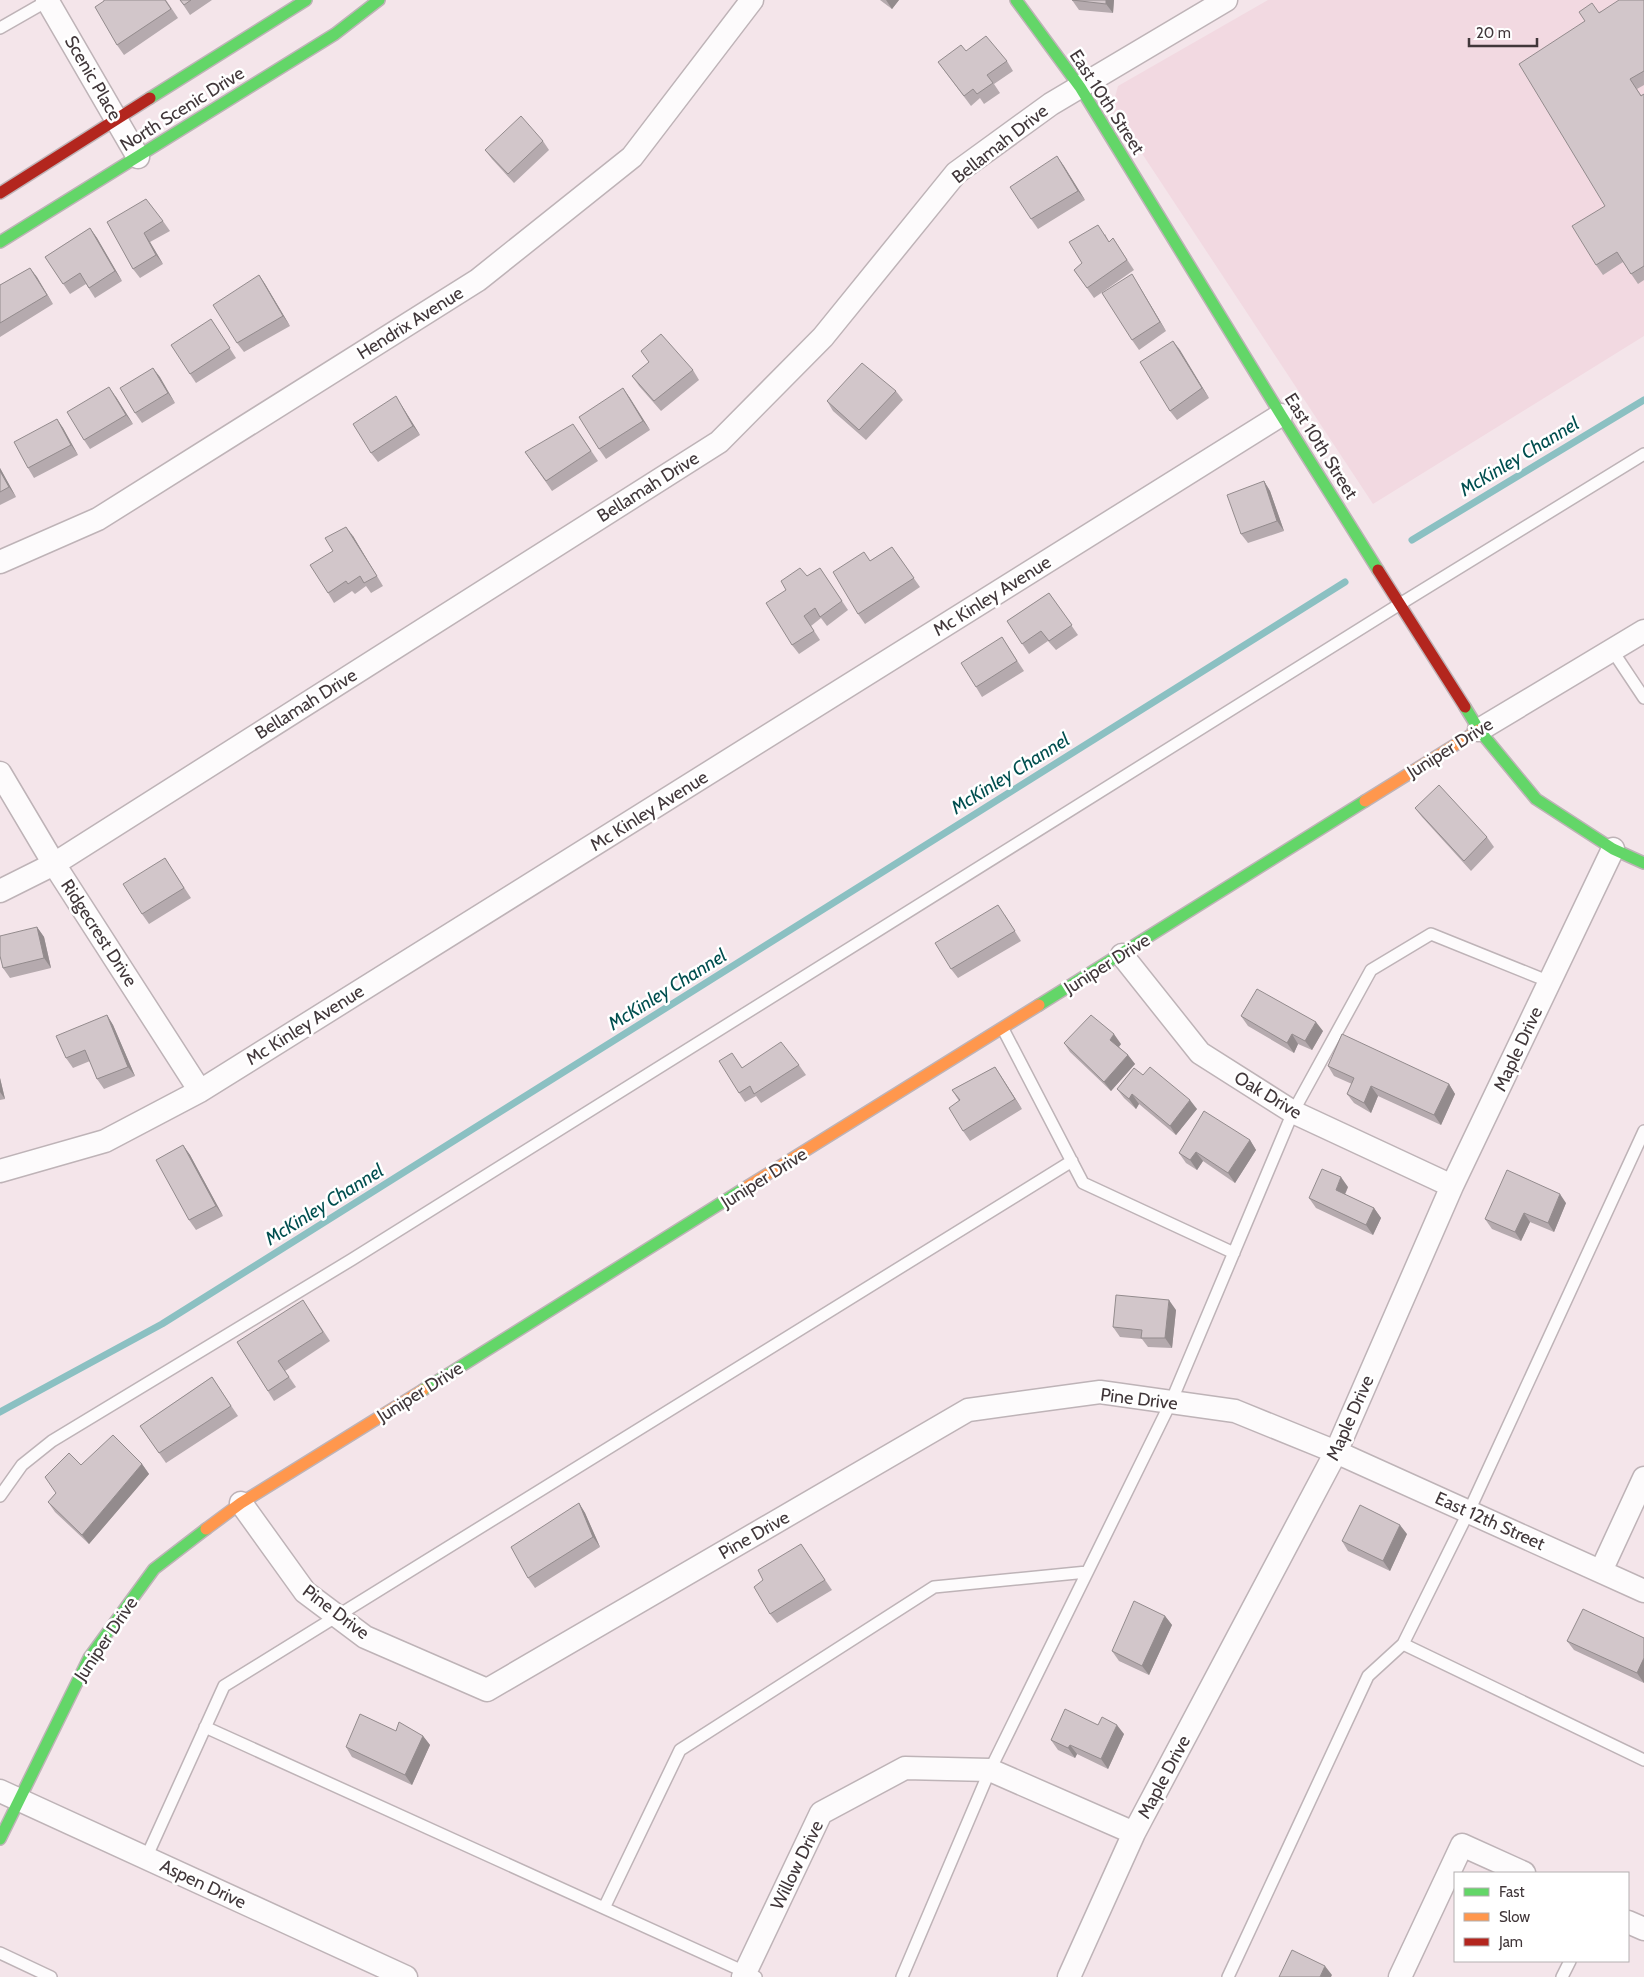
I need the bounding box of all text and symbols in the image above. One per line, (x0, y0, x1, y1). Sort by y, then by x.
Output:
scale bar (1469, 15, 1536, 47)
text: 20 m (1476, 24, 1511, 42)
street label: Scenic Place (60, 32, 126, 124)
street label: East 10th Street (1065, 45, 1149, 159)
street label: North Scenic Drive (116, 62, 248, 156)
street label: Bellamah Drive (948, 100, 1052, 188)
street label: Hendrix Avenue (353, 282, 467, 364)
street label: East 10th Street (1280, 389, 1362, 503)
water label: McKinley Channel (1454, 411, 1584, 502)
street label: Bellamah Drive (593, 447, 703, 527)
street label: Mc Kinley Avenue (929, 551, 1055, 641)
street label: Bellamah Drive (251, 664, 361, 744)
street label: Juniper Drive (1402, 713, 1497, 784)
water label: McKinley Channel (946, 728, 1074, 820)
street label: Mc Kinley Avenue (586, 766, 712, 856)
street label: Ridgecrest Drive (56, 875, 142, 991)
street label: Juniper Drive (1059, 929, 1154, 1000)
water label: McKinley Channel (603, 944, 731, 1036)
street label: Mc Kinley Avenue (242, 980, 368, 1070)
street label: Maple Drive (1489, 1003, 1547, 1095)
street label: Oak Drive (1230, 1066, 1306, 1124)
street label: Juniper Drive (716, 1143, 811, 1214)
water label: McKinley Channel (260, 1159, 388, 1251)
street label: Juniper Drive (372, 1357, 467, 1428)
street label: Maple Drive (1321, 1372, 1379, 1464)
street label: Pine Drive (1099, 1383, 1179, 1415)
street label: East 12th Street (1432, 1487, 1548, 1555)
street label: Pine Drive (715, 1506, 793, 1564)
street label: Pine Drive (298, 1580, 374, 1644)
street label: Juniper Drive (69, 1593, 142, 1686)
street label: Maple Drive (1133, 1732, 1195, 1822)
street label: Willow Drive (766, 1817, 828, 1913)
street label: Aspen Drive (157, 1855, 249, 1913)
legend (1454, 1872, 1629, 1962)
text: Fast (1499, 1883, 1524, 1901)
text: Slow (1499, 1908, 1530, 1926)
text: Jam (1498, 1933, 1523, 1951)

